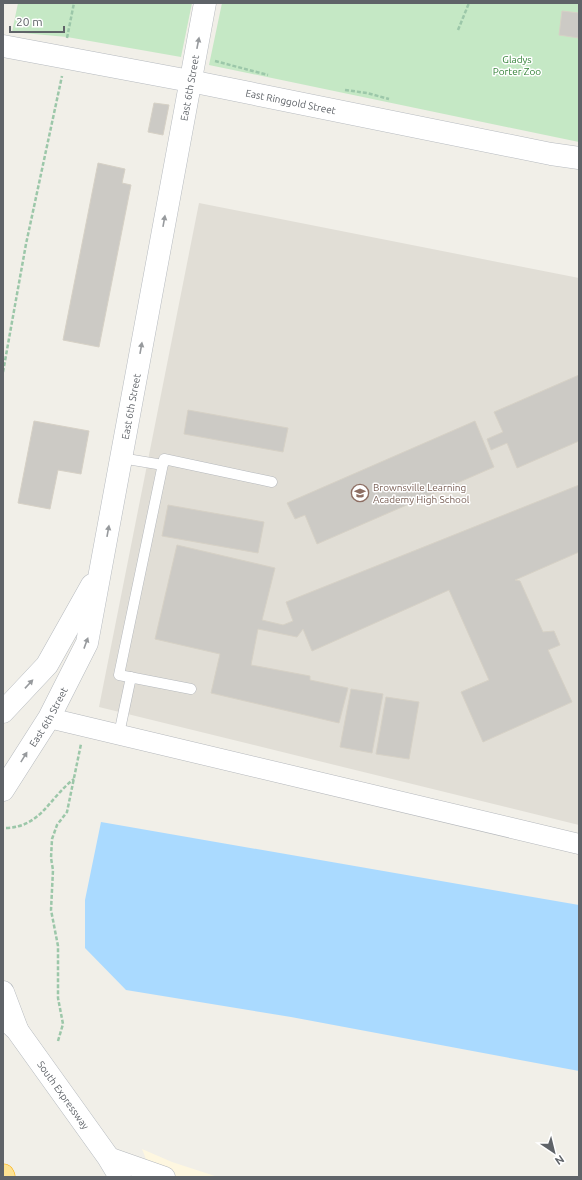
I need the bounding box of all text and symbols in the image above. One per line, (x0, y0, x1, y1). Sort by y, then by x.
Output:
scale bar (10, 8, 64, 34)
text: 20 m (16, 15, 43, 28)
one-way arrow (195, 37, 201, 49)
street label: East 6th Street (178, 54, 201, 122)
park label: Gladys Porter Zoo (493, 54, 541, 77)
street label: East Ringgold Street (245, 87, 337, 116)
one-way arrow (162, 214, 168, 227)
one-way arrow (138, 342, 144, 355)
street label: East 6th Street (119, 373, 142, 440)
place label: Brownsville Learning Academy High School (373, 482, 470, 505)
school or university icon: Brownsville Learning Academy High School (350, 483, 370, 503)
one-way arrow (105, 525, 111, 538)
one-way arrow (83, 637, 89, 649)
one-way arrow (25, 679, 34, 689)
street label: East 6th Street (27, 685, 69, 749)
one-way arrow (20, 752, 28, 762)
street label: South Expressway (35, 1059, 92, 1131)
north arrow (534, 1132, 574, 1172)
text: N (553, 1153, 567, 1167)

